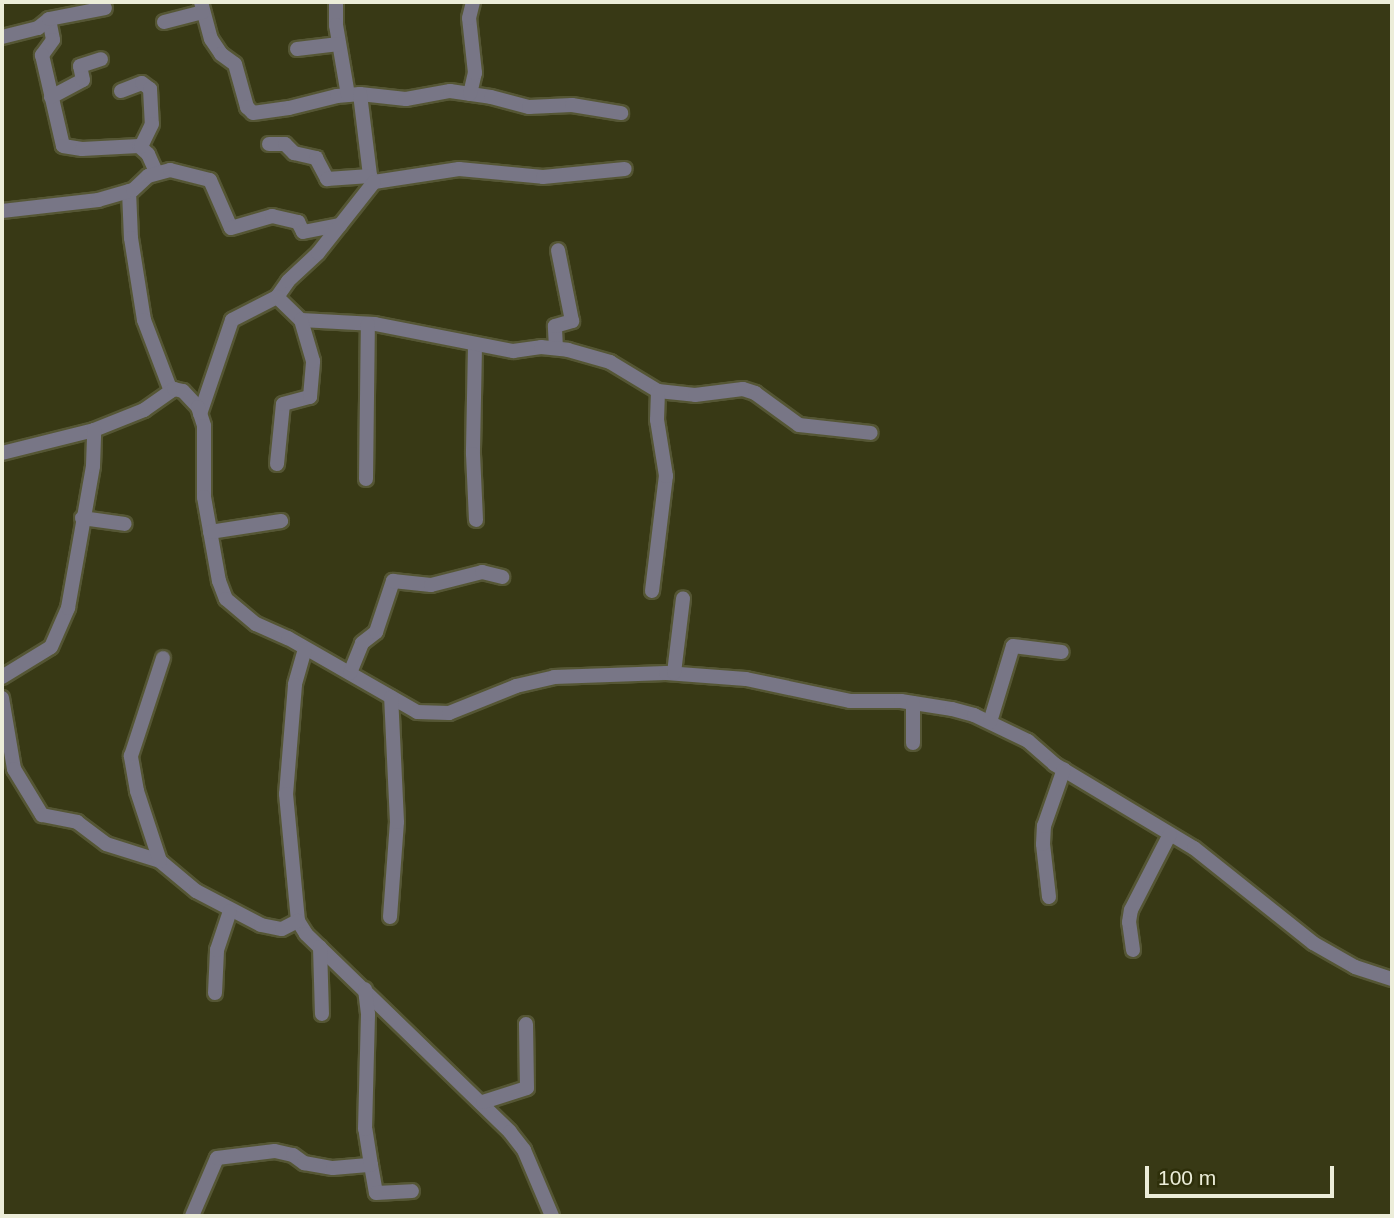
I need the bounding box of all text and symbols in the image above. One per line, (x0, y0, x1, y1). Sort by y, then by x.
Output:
scale bar (1149, 1152, 1338, 1196)
text: 100 m (1158, 1166, 1216, 1189)

